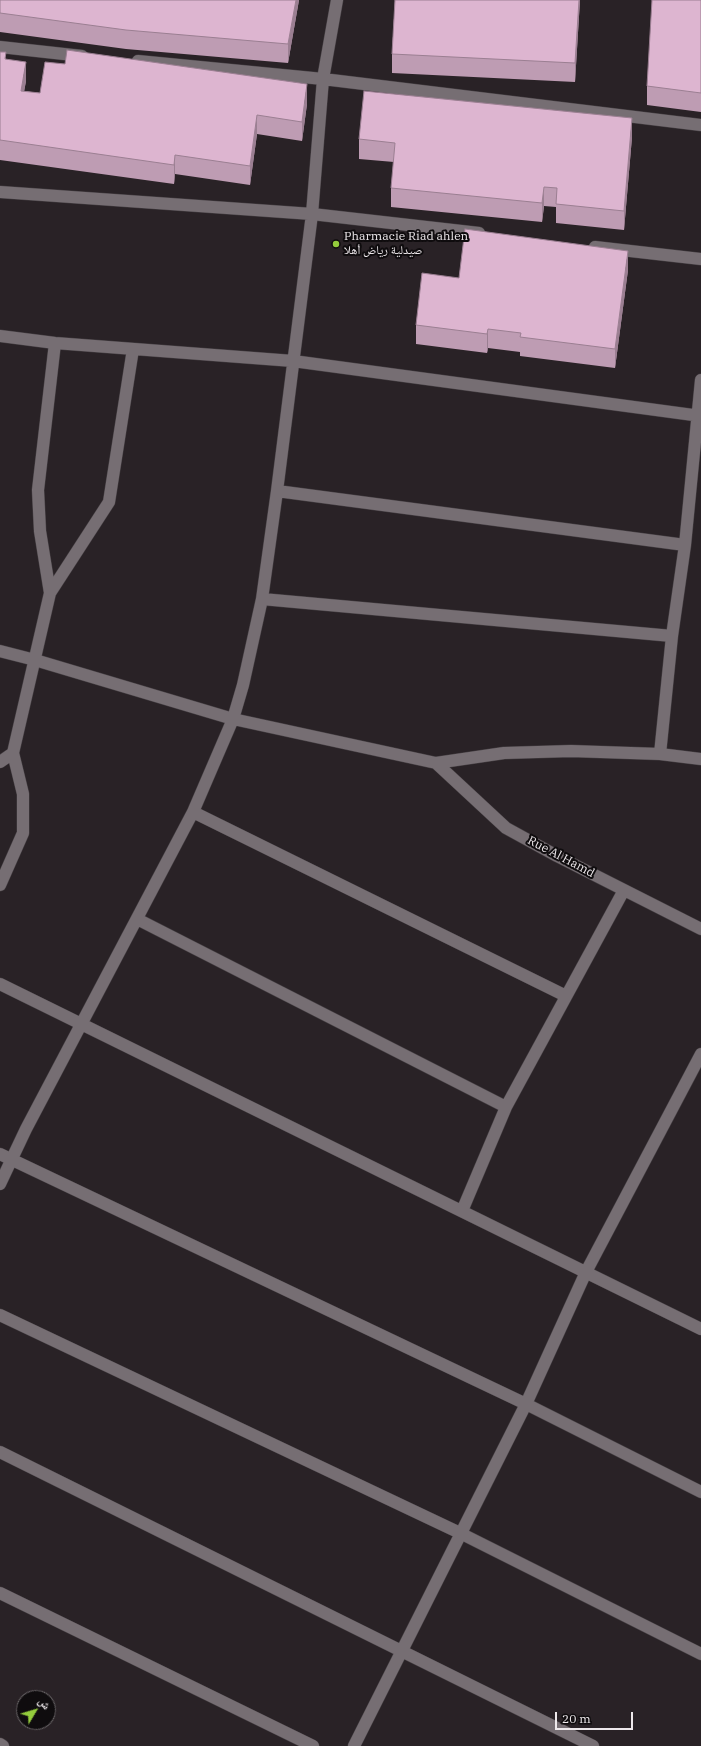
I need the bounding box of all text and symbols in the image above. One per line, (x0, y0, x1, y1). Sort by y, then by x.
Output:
place label: Pharmacie Riad ahlen صيدلية رياض أهلا (344, 230, 468, 258)
marker: Pharmacie Riad ahlen صيدلية رياض أهلا (331, 239, 341, 249)
street label: Rue Al Hamd (525, 833, 597, 881)
north arrow (16, 1690, 56, 1730)
text: ش (36, 1694, 54, 1712)
scale bar (557, 1704, 635, 1730)
text: 20 m (562, 1711, 591, 1726)

